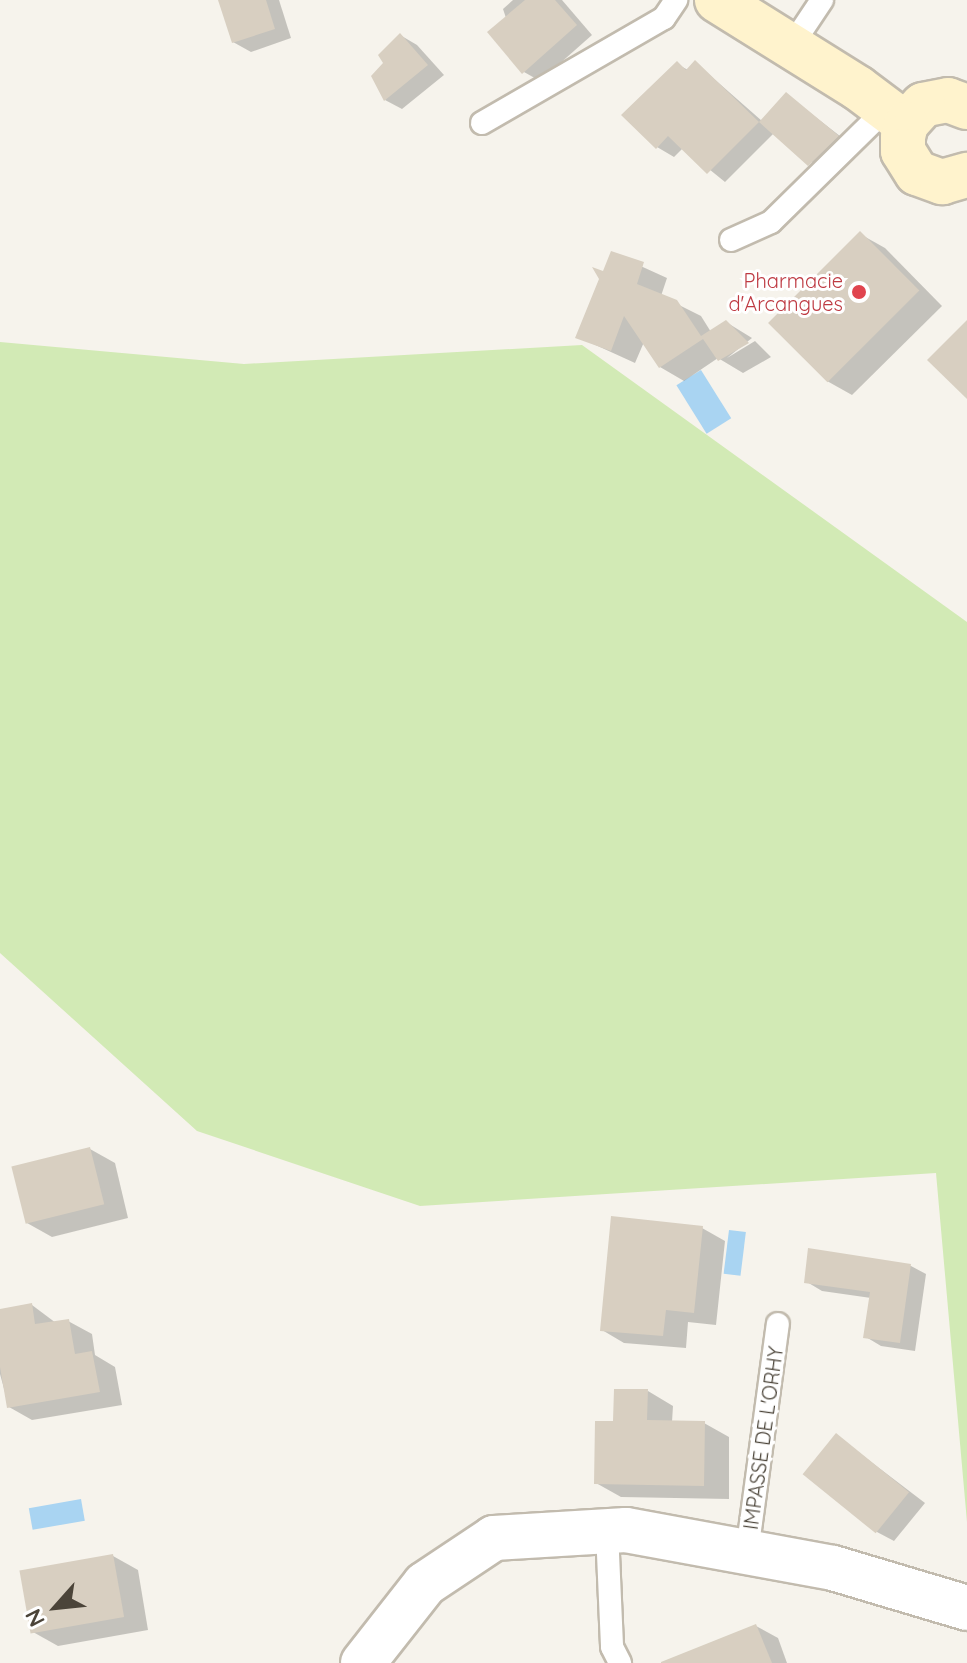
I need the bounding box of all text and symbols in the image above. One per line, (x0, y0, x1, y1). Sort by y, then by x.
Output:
place label: Pharmacie d'Arcangues (728, 268, 843, 315)
marker: Pharmacie d'Arcangues (850, 283, 868, 301)
street label: IMPASSE DE L'ORHY (738, 1345, 788, 1531)
north arrow (16, 1567, 96, 1647)
text: N (18, 1604, 51, 1631)

